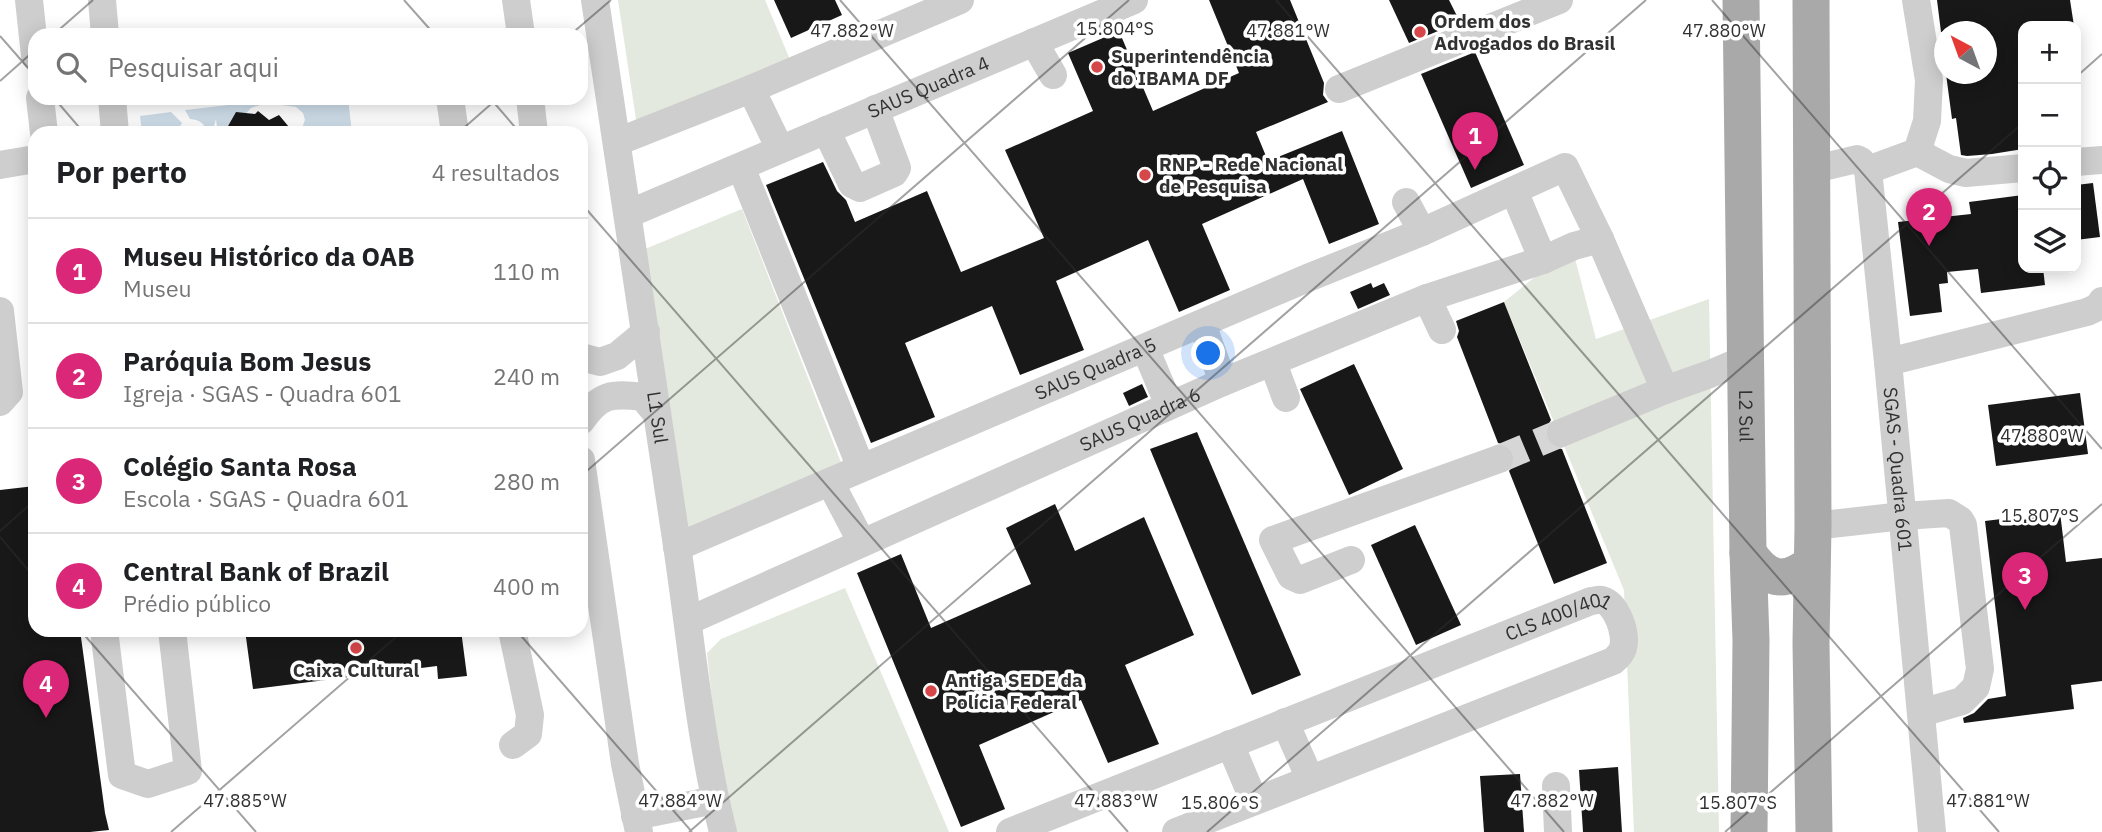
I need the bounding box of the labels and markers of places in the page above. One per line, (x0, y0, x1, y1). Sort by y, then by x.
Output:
place label: Ordem dos Advogados do Brasil (1434, 9, 1616, 55)
marker: Ordem dos Advogados do Brasil (1412, 24, 1428, 40)
place label: Superintendência do IBAMA DF (1111, 44, 1270, 90)
marker: Superintendência do IBAMA DF (1089, 59, 1105, 75)
pin: 1 (1452, 112, 1498, 170)
place label: RNP - Rede Nacional de Pesquisa (1159, 152, 1343, 198)
marker: RNP - Rede Nacional de Pesquisa (1137, 167, 1153, 183)
pin: 2 (1906, 188, 1952, 246)
pin: 3 (2002, 552, 2048, 610)
marker: Caixa Cultural (348, 640, 364, 656)
place label: Caixa Cultural (293, 658, 419, 682)
pin: 4 (23, 660, 69, 718)
place label: Antiga SEDE da Polícia Federal (945, 668, 1083, 714)
marker: Antiga SEDE da Polícia Federal (923, 683, 939, 699)

